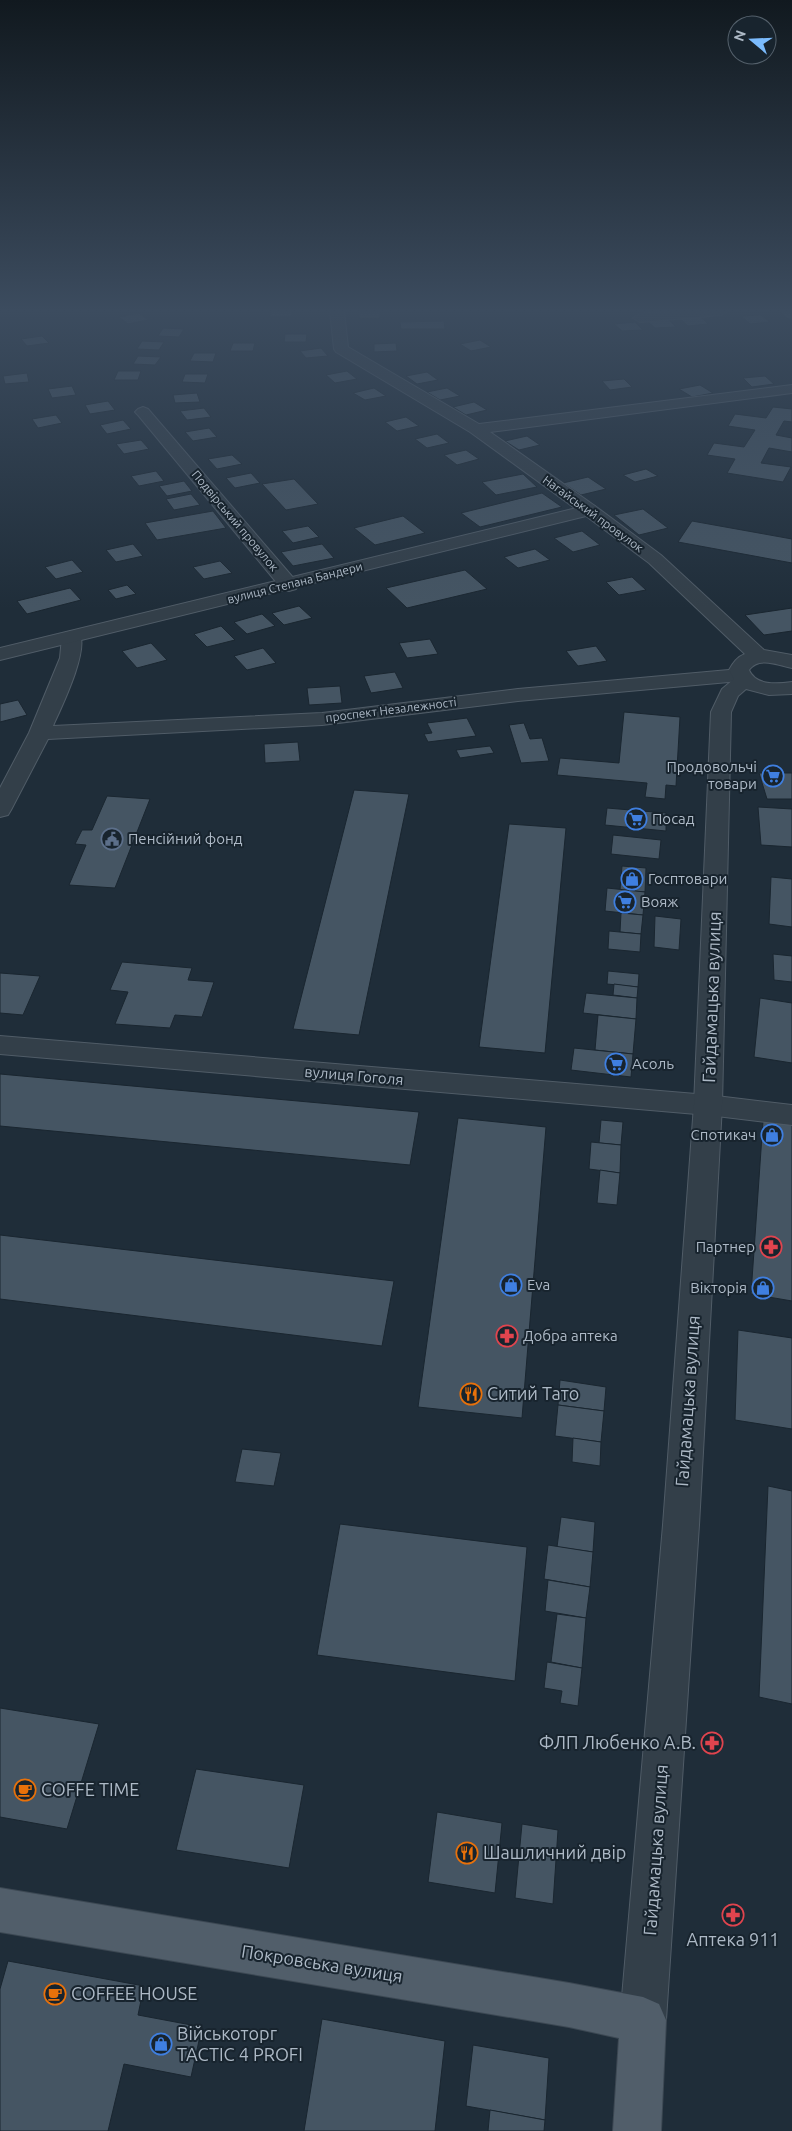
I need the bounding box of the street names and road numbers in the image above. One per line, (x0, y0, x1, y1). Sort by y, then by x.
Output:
street label: Подвірський провулок (190, 468, 281, 574)
street label: Нагайський провулок (541, 473, 646, 554)
street label: вулиця Степана Бандери (226, 559, 364, 606)
street label: проспект Незалежності (325, 695, 457, 724)
street label: Гайдамацька вулиця (698, 911, 724, 1083)
street label: вулиця Гоголя (304, 1063, 404, 1088)
street label: Гайдамацька вулиця (671, 1315, 703, 1487)
street label: Гайдамацька вулиця (639, 1764, 671, 1936)
street label: Покровська вулиця (240, 1940, 404, 1986)

